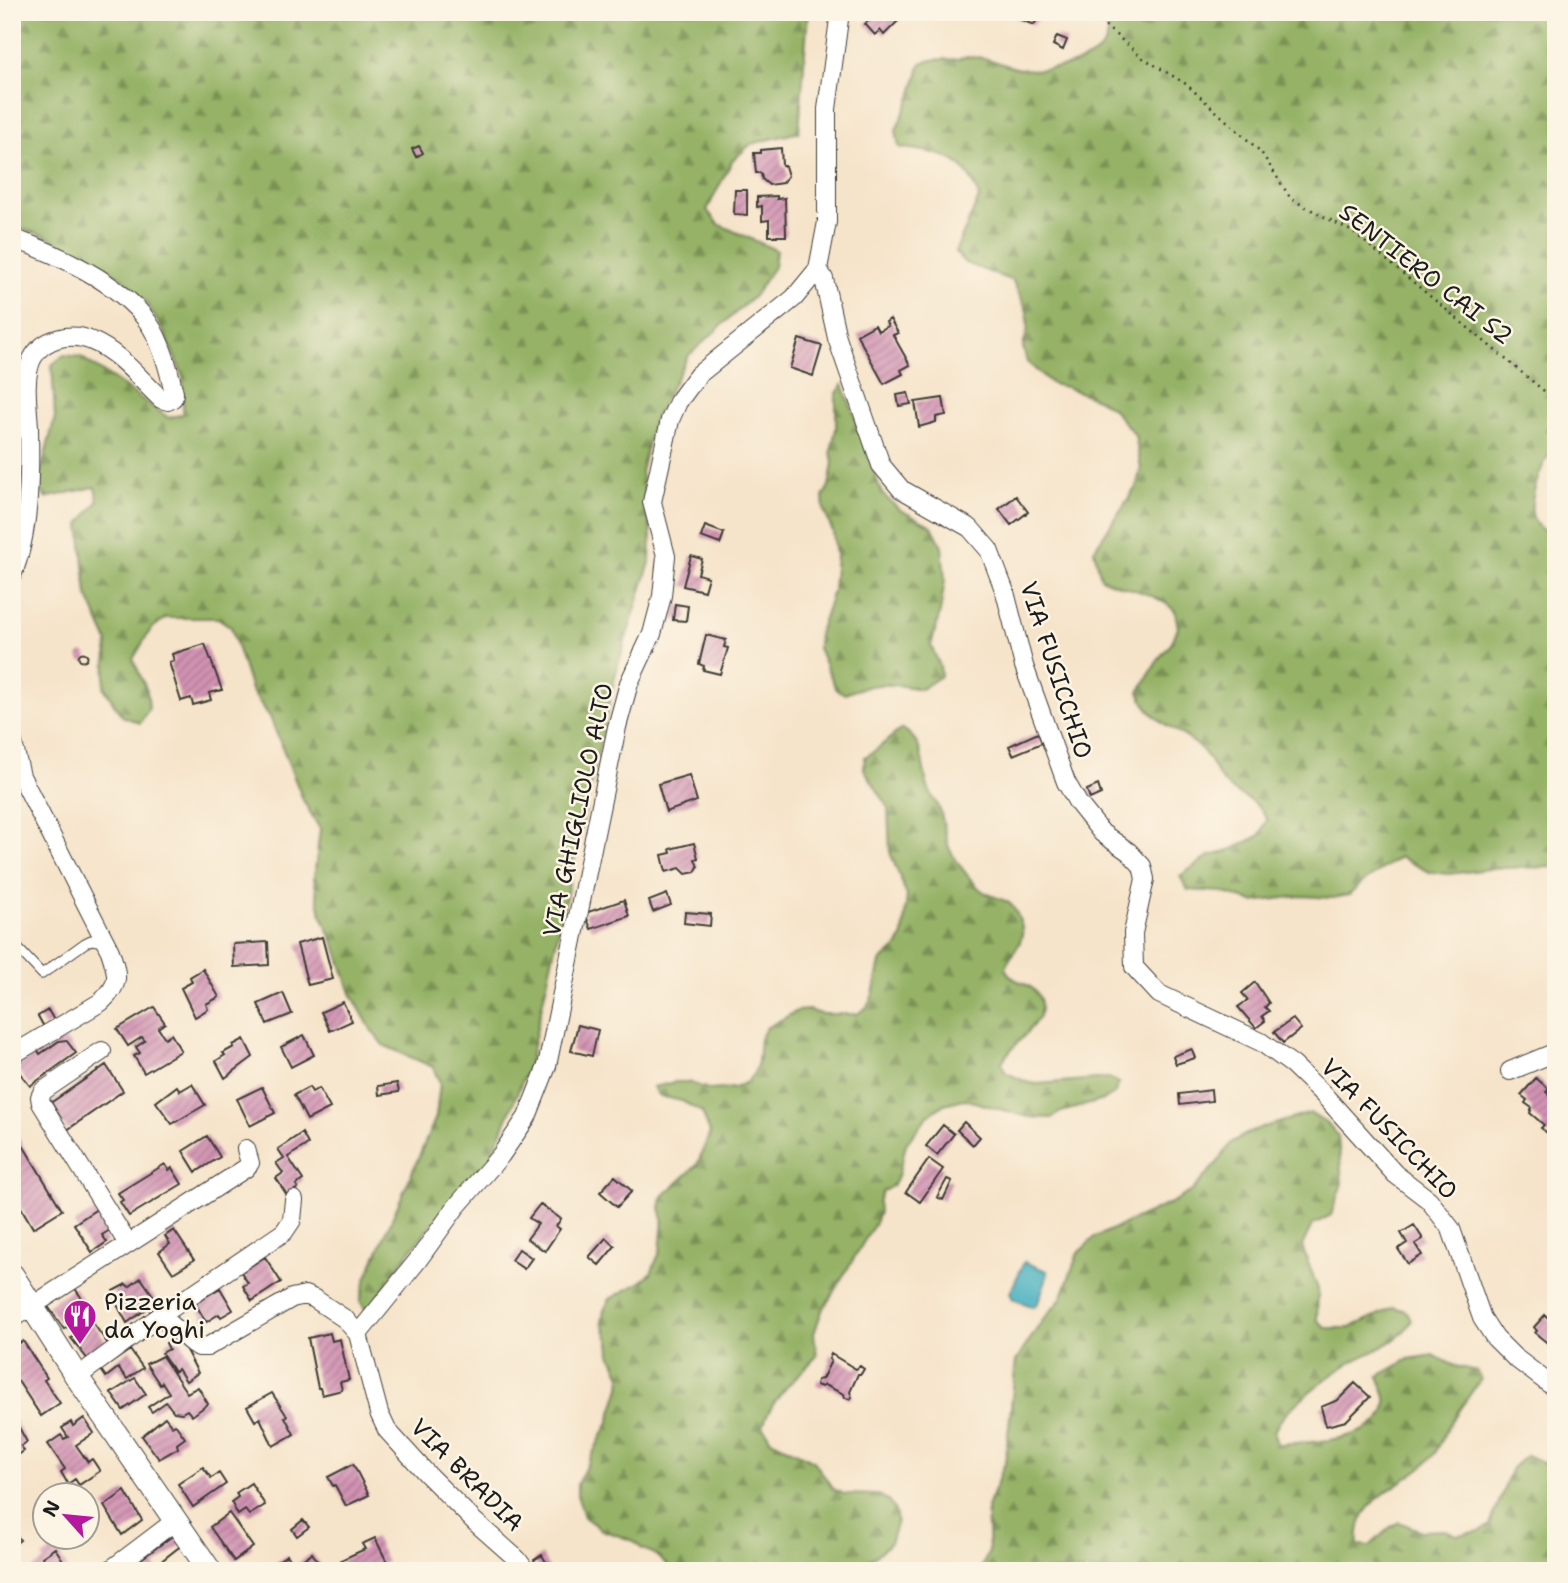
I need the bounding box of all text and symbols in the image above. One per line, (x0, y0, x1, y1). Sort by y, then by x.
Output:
street label: SENTIERO CAI S2 (1333, 196, 1519, 352)
street label: VIA FUSICCHIO (1012, 577, 1100, 763)
street label: VIA GHIGLIOLO ALTO (535, 680, 621, 940)
street label: VIA FUSICCHIO (1313, 1052, 1465, 1206)
place label: Pizzeria da Yoghi (104, 1286, 205, 1346)
restaurant icon: Pizzeria da Yoghi (61, 1297, 99, 1346)
street label: VIA BRADIA (403, 1411, 531, 1539)
north arrow (32, 1482, 102, 1552)
text: N (37, 1496, 66, 1521)

